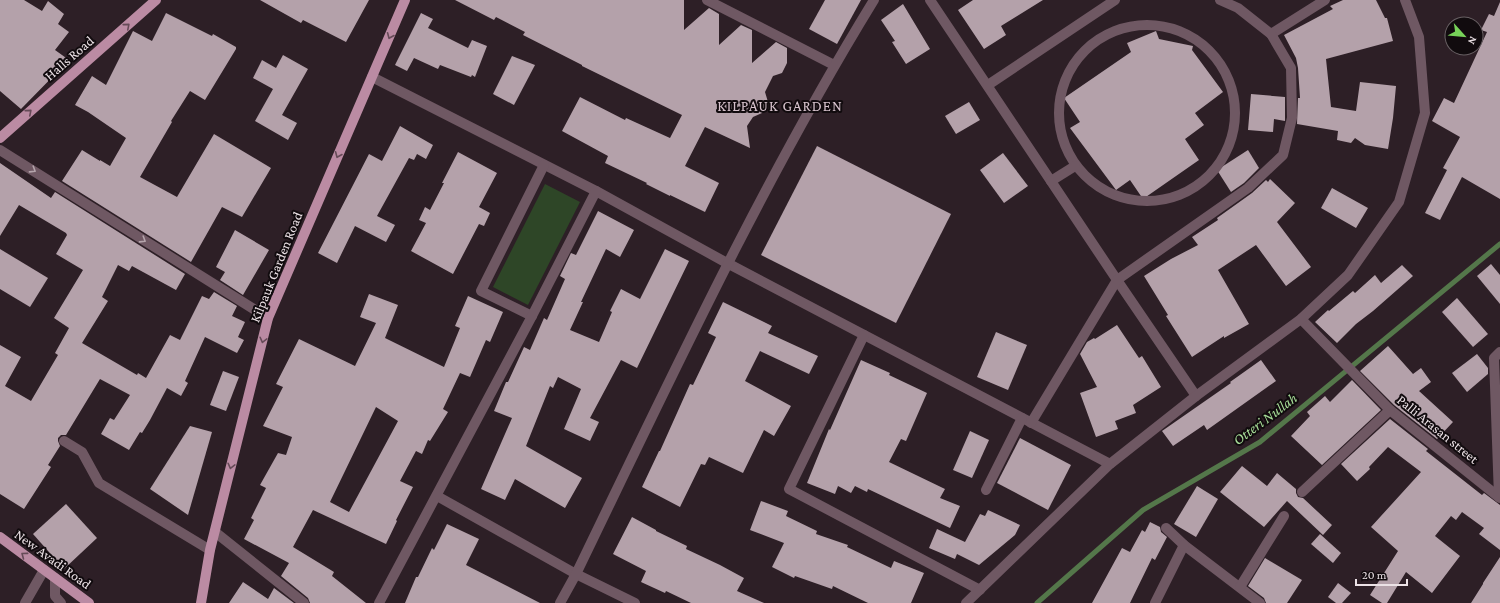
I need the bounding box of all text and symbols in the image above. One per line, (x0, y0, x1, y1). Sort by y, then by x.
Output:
north arrow (1444, 16, 1484, 56)
one-way arrow (122, 23, 129, 30)
street label: Halls Road (41, 32, 97, 84)
one-way arrow (386, 32, 394, 39)
text: N (1466, 34, 1480, 47)
district label: KILPAUK GARDEN (717, 98, 843, 114)
one-way arrow (24, 109, 32, 116)
one-way arrow (335, 151, 343, 159)
one-way arrow (29, 166, 36, 173)
street label: Kilpauk Garden Road (246, 209, 306, 325)
one-way arrow (139, 235, 146, 242)
one-way arrow (259, 337, 267, 343)
water label: Otteri Nullah (1230, 390, 1300, 448)
street label: Palli Arasan street (1394, 391, 1482, 467)
one-way arrow (227, 462, 236, 469)
street label: New Avadi Road (12, 526, 95, 592)
one-way arrow (21, 553, 28, 560)
scale bar (1356, 561, 1407, 587)
text: 20 m (1362, 568, 1387, 582)

